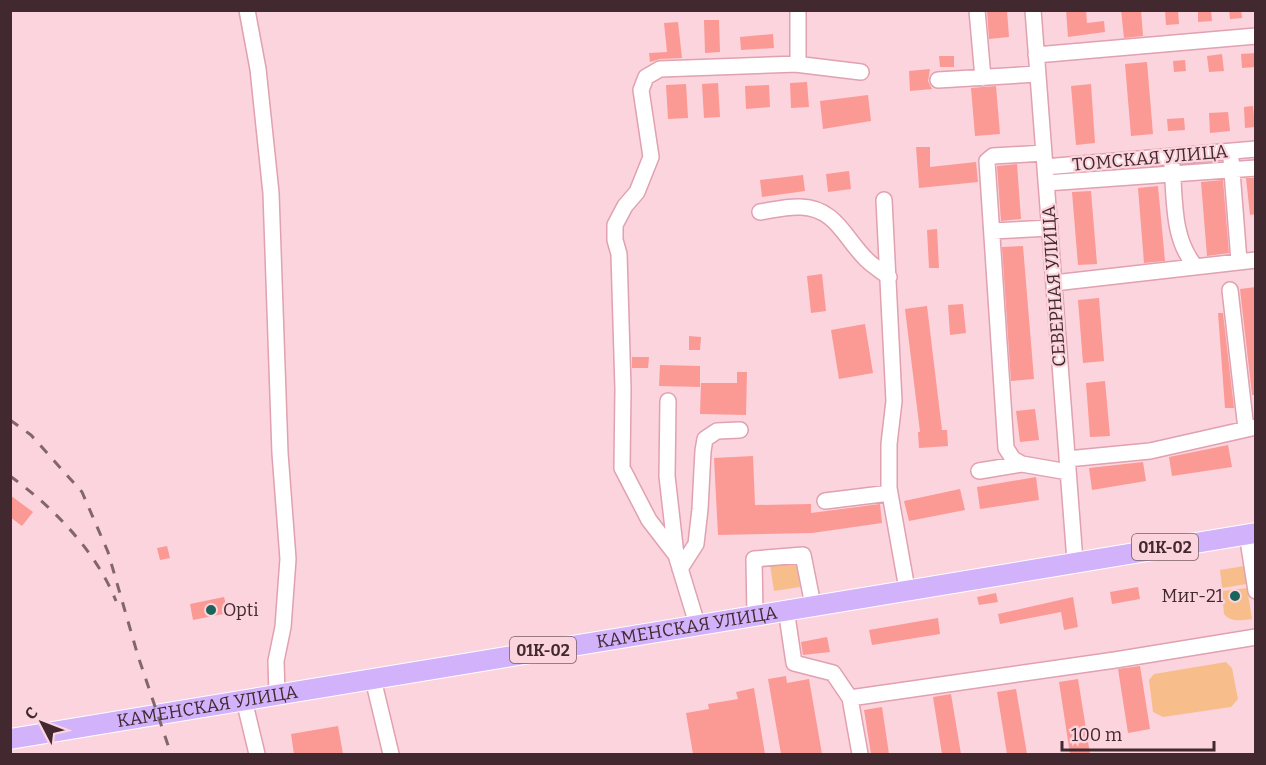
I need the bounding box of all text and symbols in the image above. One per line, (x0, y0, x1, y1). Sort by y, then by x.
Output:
street label: ТОМСКАЯ УЛИЦА (1071, 140, 1229, 176)
street label: СЕВЕРНАЯ УЛИЦА (1037, 204, 1071, 367)
road number: 01К-02 (1132, 534, 1198, 560)
place label: Миг-21 (1161, 585, 1224, 607)
marker: Миг-21 (1228, 589, 1242, 603)
place label: Opti (223, 599, 259, 621)
street label: КАМЕНСКАЯ УЛИЦА (595, 601, 779, 653)
marker: Opti (204, 603, 218, 617)
road number: 01К-02 (510, 637, 576, 663)
street label: КАМЕНСКАЯ УЛИЦА (115, 681, 300, 732)
north arrow (12, 693, 72, 753)
text: С (21, 703, 42, 723)
scale bar (1062, 714, 1214, 752)
text: 100 m (1071, 724, 1122, 746)

